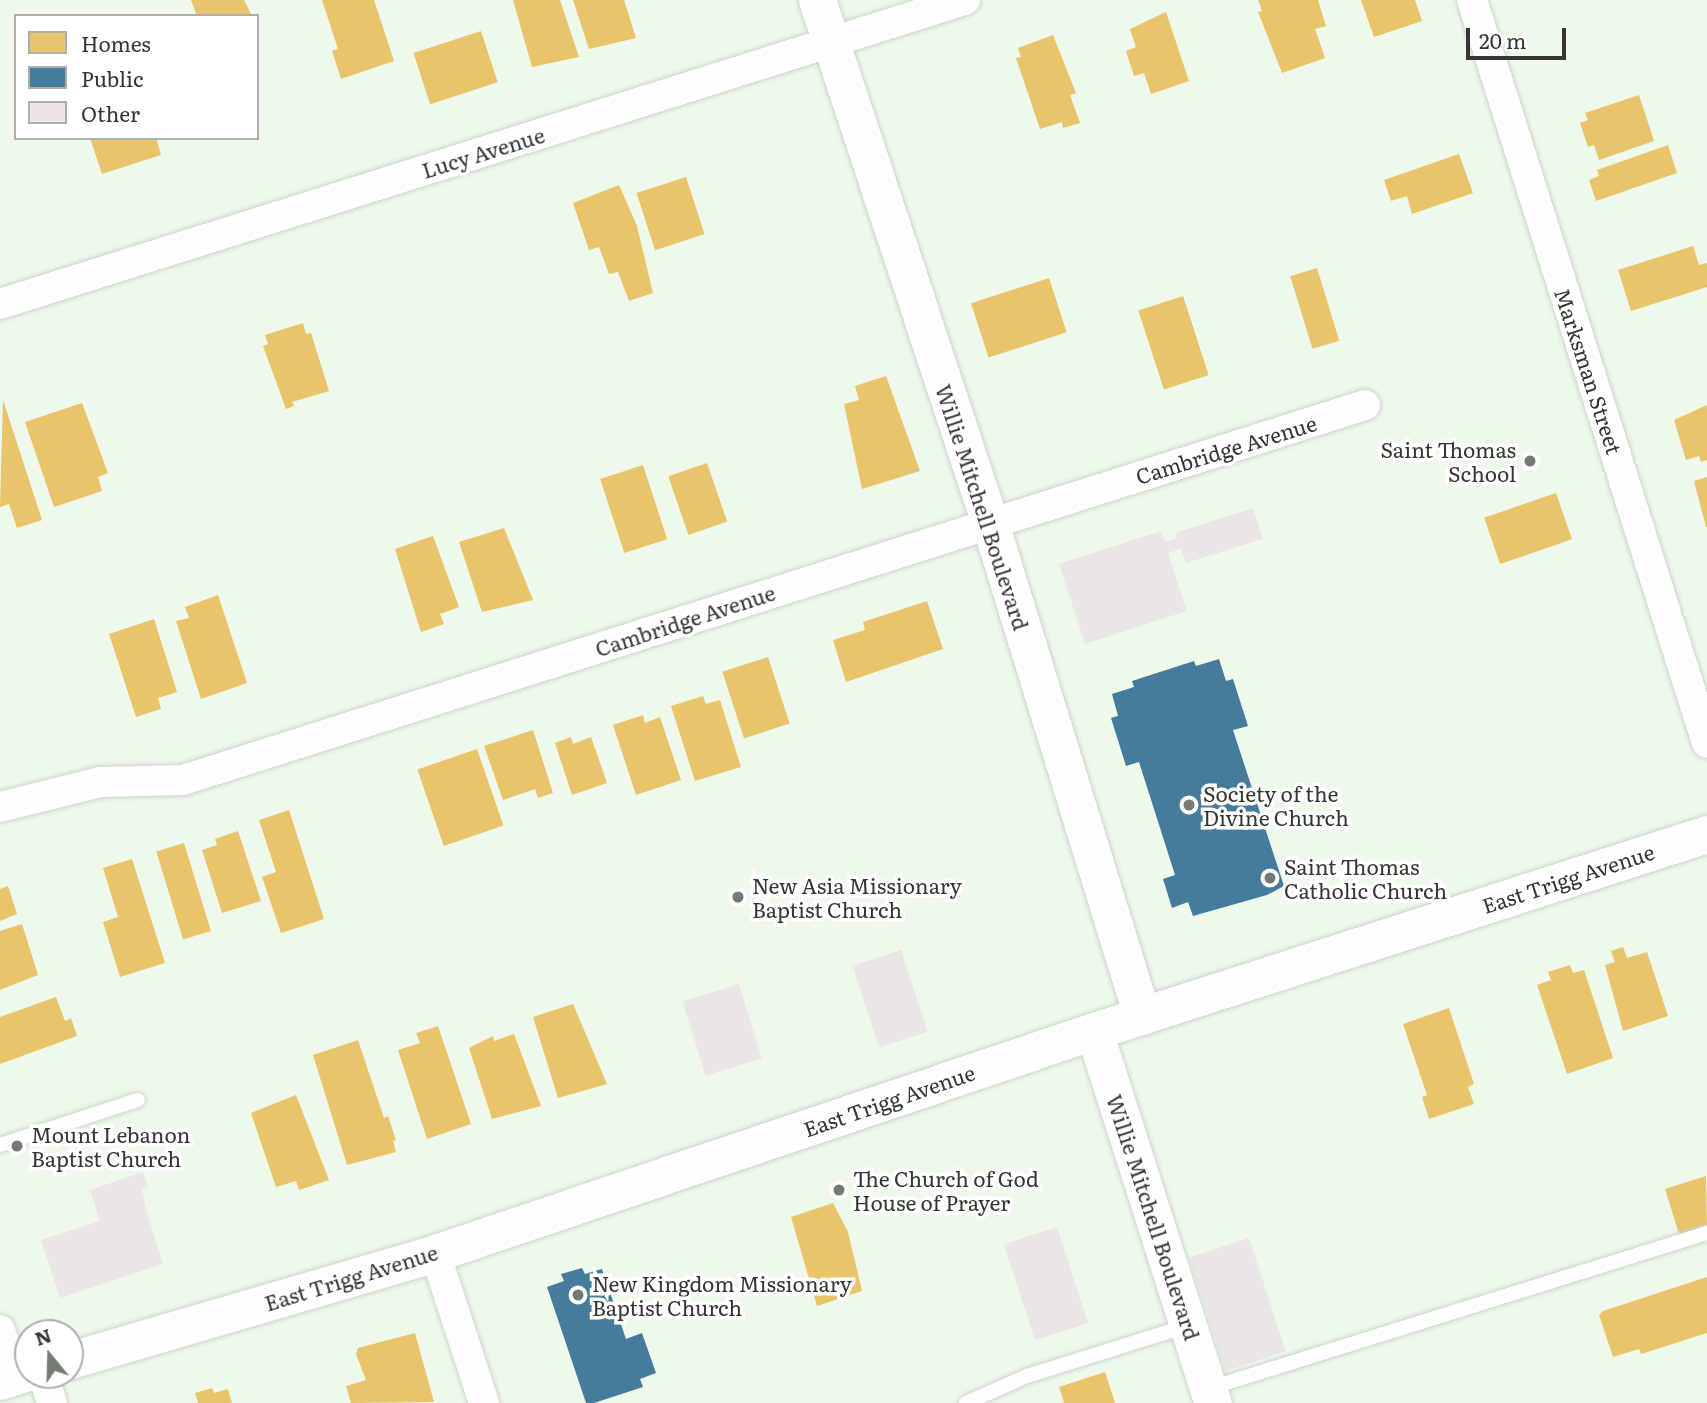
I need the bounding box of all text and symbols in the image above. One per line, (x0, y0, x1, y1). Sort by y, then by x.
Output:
legend (14, 14, 259, 140)
scale bar (1469, 14, 1569, 58)
text: 20 m (1479, 24, 1526, 55)
text: Homes (81, 27, 151, 58)
text: Public (81, 62, 143, 93)
text: Other (81, 97, 140, 128)
street label: Lucy Avenue (419, 121, 547, 183)
street label: Marksman Street (1550, 285, 1628, 457)
street label: Willie Mitchell Boulevard (931, 381, 1035, 633)
street label: Cambridge Avenue (1133, 410, 1319, 488)
place label: Saint Thomas School (1381, 436, 1516, 486)
marker: Saint Thomas School (1522, 453, 1538, 469)
street label: Cambridge Avenue (592, 579, 778, 661)
place label: Society of the Divine Church (1203, 780, 1349, 830)
marker: Society of the Divine Church (1181, 797, 1197, 813)
street label: East Trigg Avenue (1479, 838, 1657, 918)
place label: Saint Thomas Catholic Church (1284, 853, 1447, 903)
marker: Saint Thomas Catholic Church (1262, 870, 1278, 886)
place label: New Asia Missionary Baptist Church (752, 872, 962, 922)
marker: New Asia Missionary Baptist Church (730, 889, 746, 905)
street label: East Trigg Avenue (800, 1059, 978, 1141)
street label: Willie Mitchell Boulevard (1102, 1091, 1206, 1343)
place label: Mount Lebanon Baptist Church (31, 1121, 190, 1171)
marker: Mount Lebanon Baptist Church (9, 1138, 25, 1154)
place label: The Church of God House of Prayer (853, 1165, 1039, 1215)
marker: The Church of God House of Prayer (831, 1182, 847, 1198)
street label: East Trigg Avenue (261, 1239, 441, 1315)
place label: New Kingdom Missionary Baptist Church (592, 1270, 852, 1320)
marker: New Kingdom Missionary Baptist Church (570, 1287, 586, 1303)
north arrow (14, 1319, 84, 1389)
text: N (31, 1320, 55, 1352)

